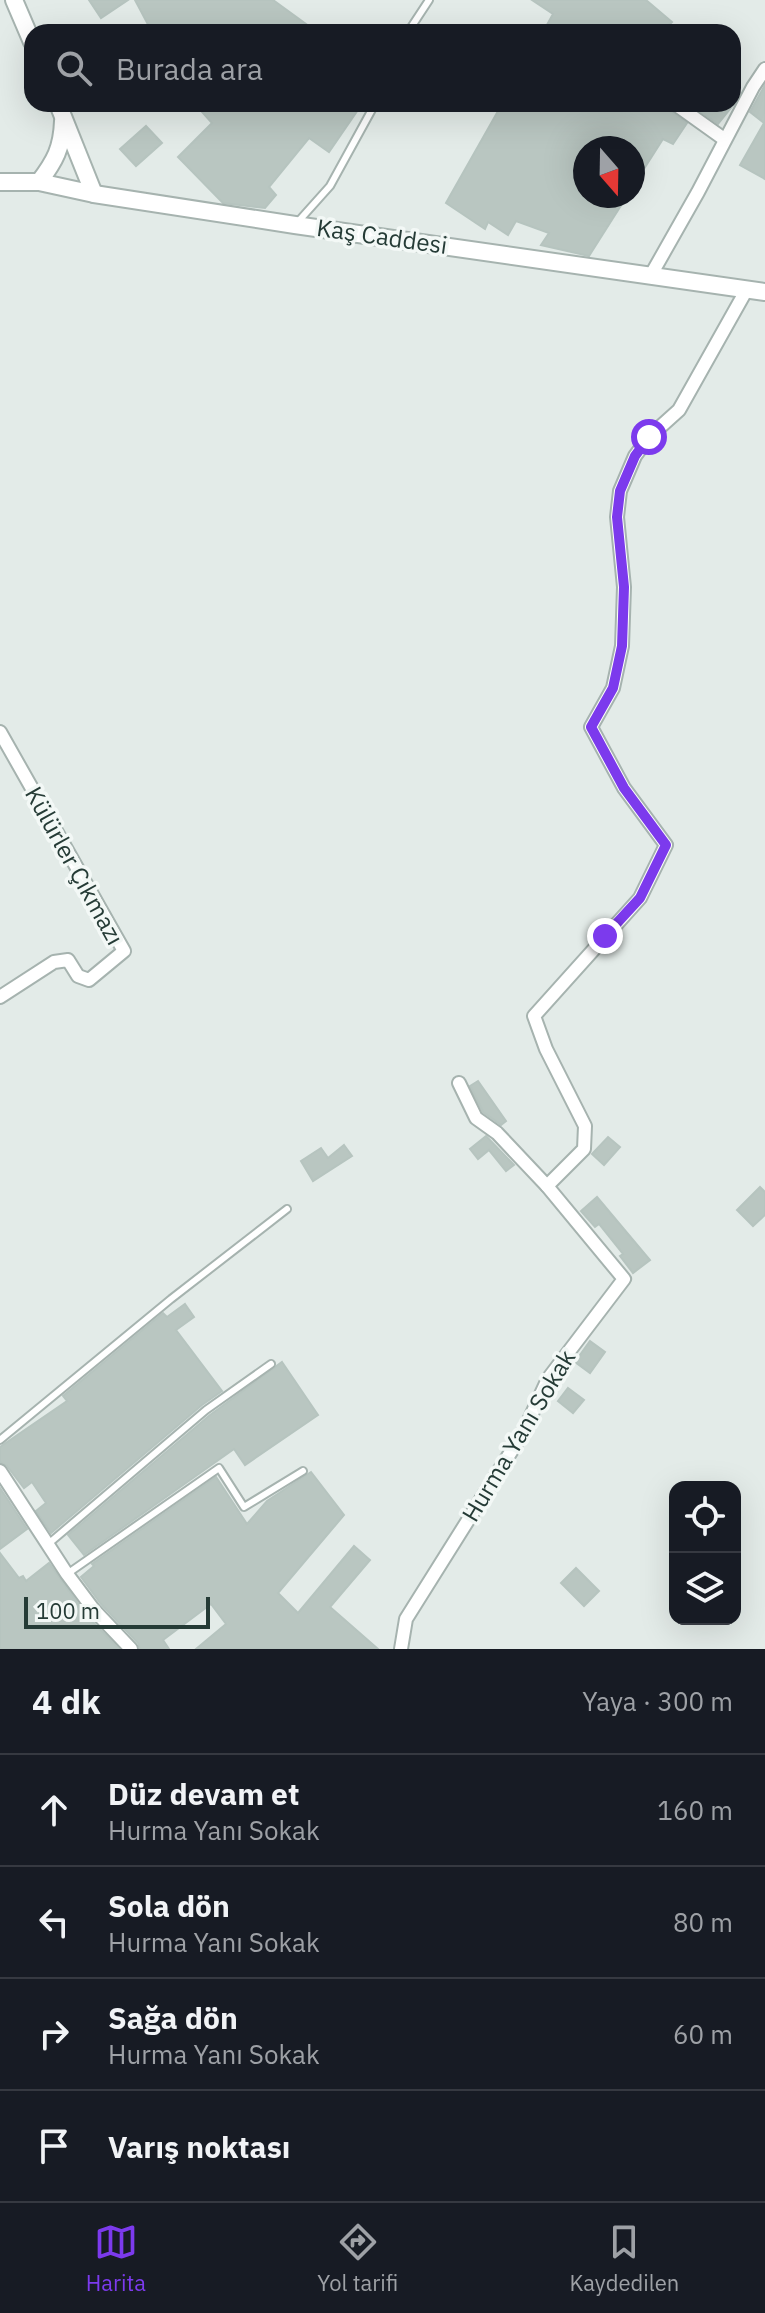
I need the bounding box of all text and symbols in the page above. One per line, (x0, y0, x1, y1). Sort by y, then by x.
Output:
search box (24, 24, 741, 112)
icon: search (52, 46, 96, 90)
text: Burada ara (116, 49, 263, 88)
north arrow (573, 136, 645, 208)
street label: Kaş Caddesi (315, 211, 449, 261)
route start (631, 419, 667, 455)
street label: Külürler Çıkmazı (18, 781, 132, 950)
route end (587, 918, 623, 954)
street label: Hurma Yanı Sokak (454, 1343, 582, 1527)
map controls (669, 1481, 741, 1625)
button: locate (669, 1481, 741, 1553)
button: layers (669, 1553, 741, 1625)
scale bar (24, 1593, 210, 1629)
text: 100 m (36, 1596, 100, 1625)
text: 4 dk (32, 1679, 101, 1723)
text: Yaya · 300 m (582, 1684, 733, 1718)
text: Düz devam et (108, 1774, 299, 1813)
icon: ahead (32, 1788, 76, 1832)
text: 160 m (657, 1793, 733, 1827)
text: Hurma Yanı Sokak (108, 1813, 320, 1847)
text: Sola dön (108, 1886, 230, 1925)
icon: left (32, 1900, 76, 1944)
text: 80 m (673, 1905, 733, 1939)
text: Hurma Yanı Sokak (108, 1925, 320, 1959)
text: Sağa dön (108, 1998, 238, 2037)
icon: right (32, 2012, 76, 2056)
text: 60 m (673, 2017, 733, 2051)
text: Hurma Yanı Sokak (108, 2037, 320, 2071)
icon: arrive (32, 2124, 76, 2168)
text: Varış noktası (108, 2127, 290, 2166)
tab: Harita (86, 2220, 146, 2297)
tab: Yol tarifi (317, 2220, 398, 2297)
tab: Kaydedilen (570, 2220, 679, 2297)

